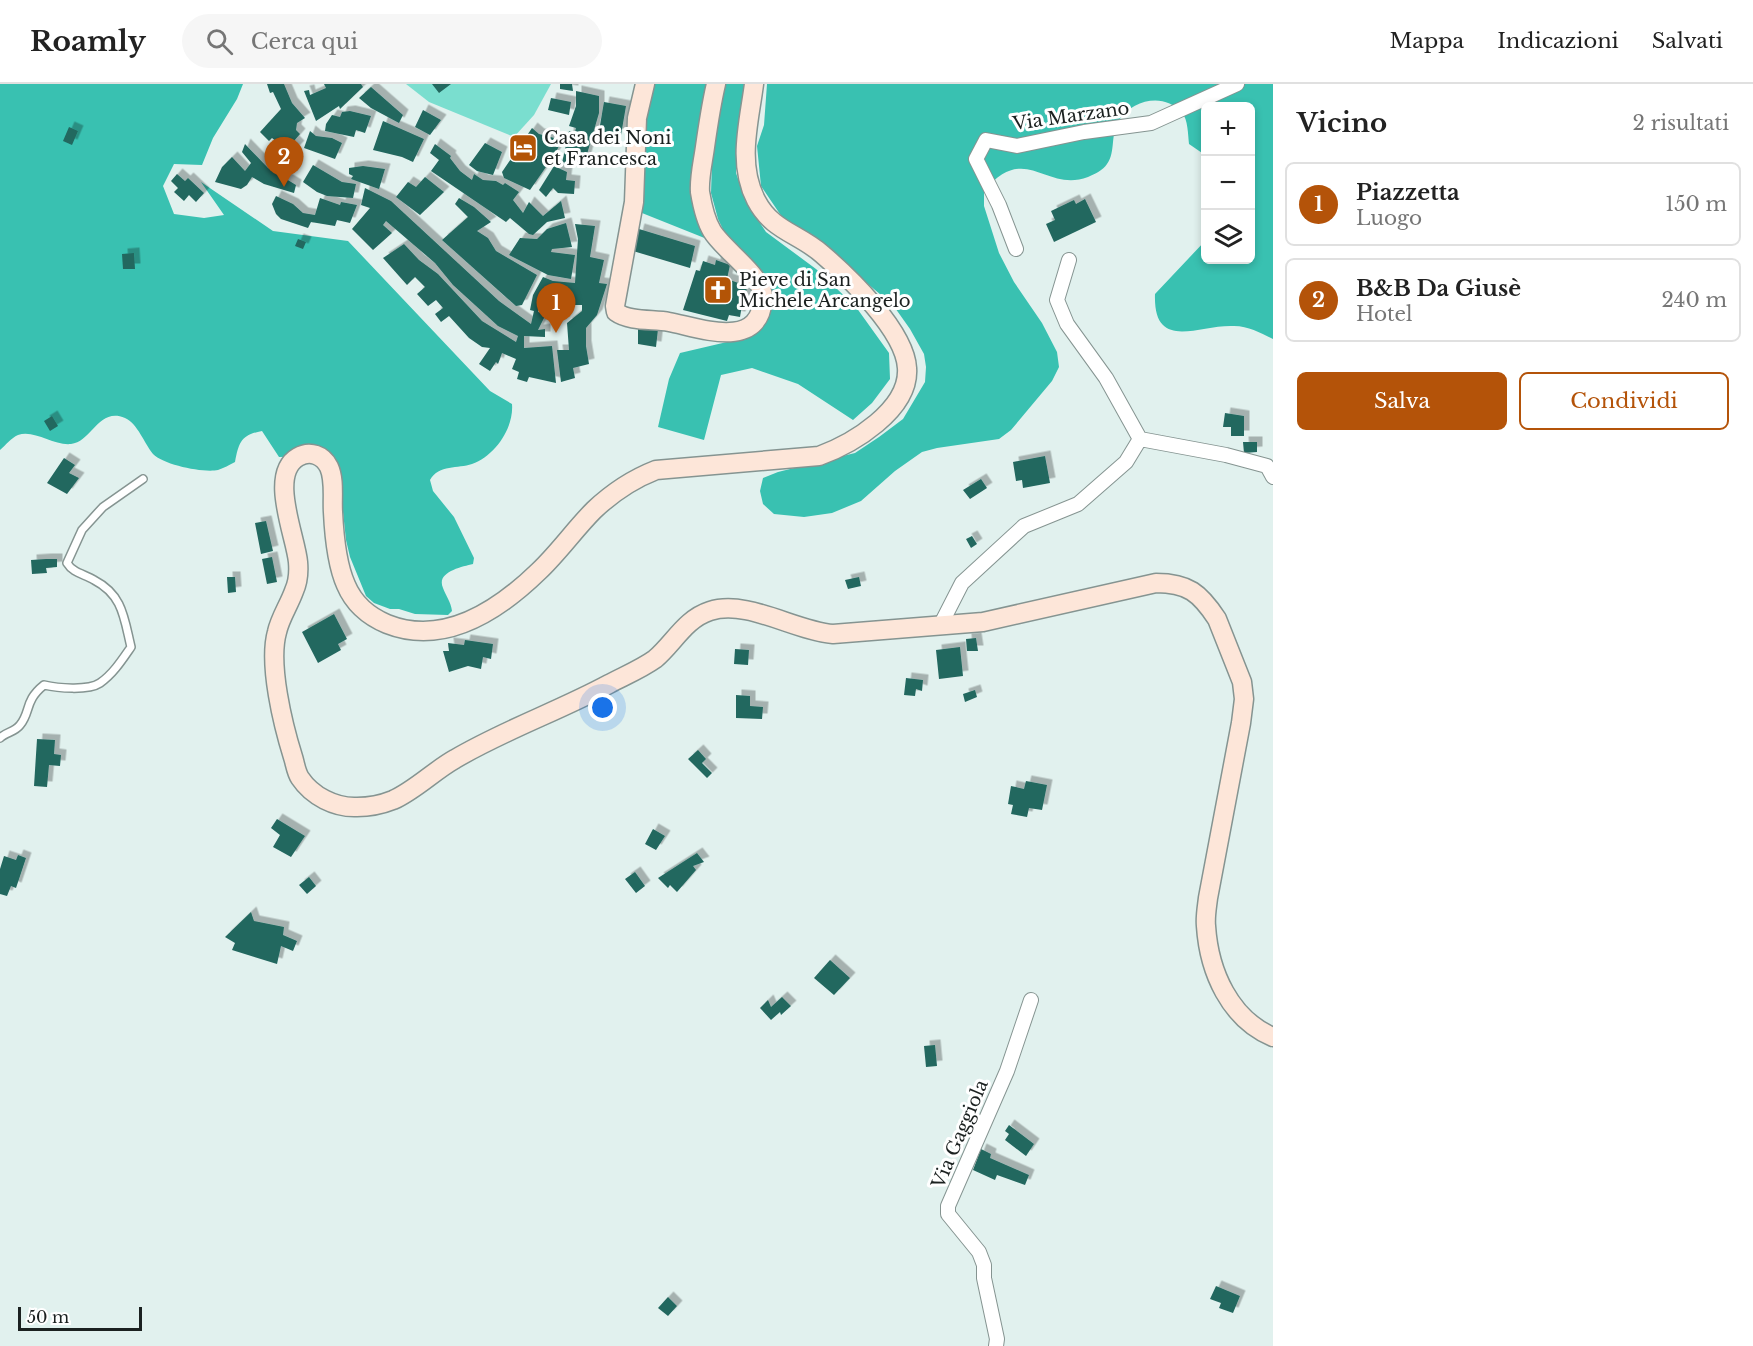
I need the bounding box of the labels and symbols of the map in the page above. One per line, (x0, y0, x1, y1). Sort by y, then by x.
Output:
street label: Via Marzano (1010, 97, 1131, 135)
place label: Casa dei Noni et Francesca (544, 127, 671, 170)
hotel icon: Casa dei Noni et Francesca (507, 132, 539, 164)
pin: 2 (264, 138, 304, 187)
place label: Pieve di San Michele Arcangelo (739, 269, 911, 312)
church icon: Pieve di San Michele Arcangelo (702, 274, 734, 306)
pin: 1 (536, 284, 576, 333)
your location (588, 693, 617, 722)
street label: Via Gaggiola (927, 1076, 993, 1193)
scale bar (18, 1304, 142, 1332)

